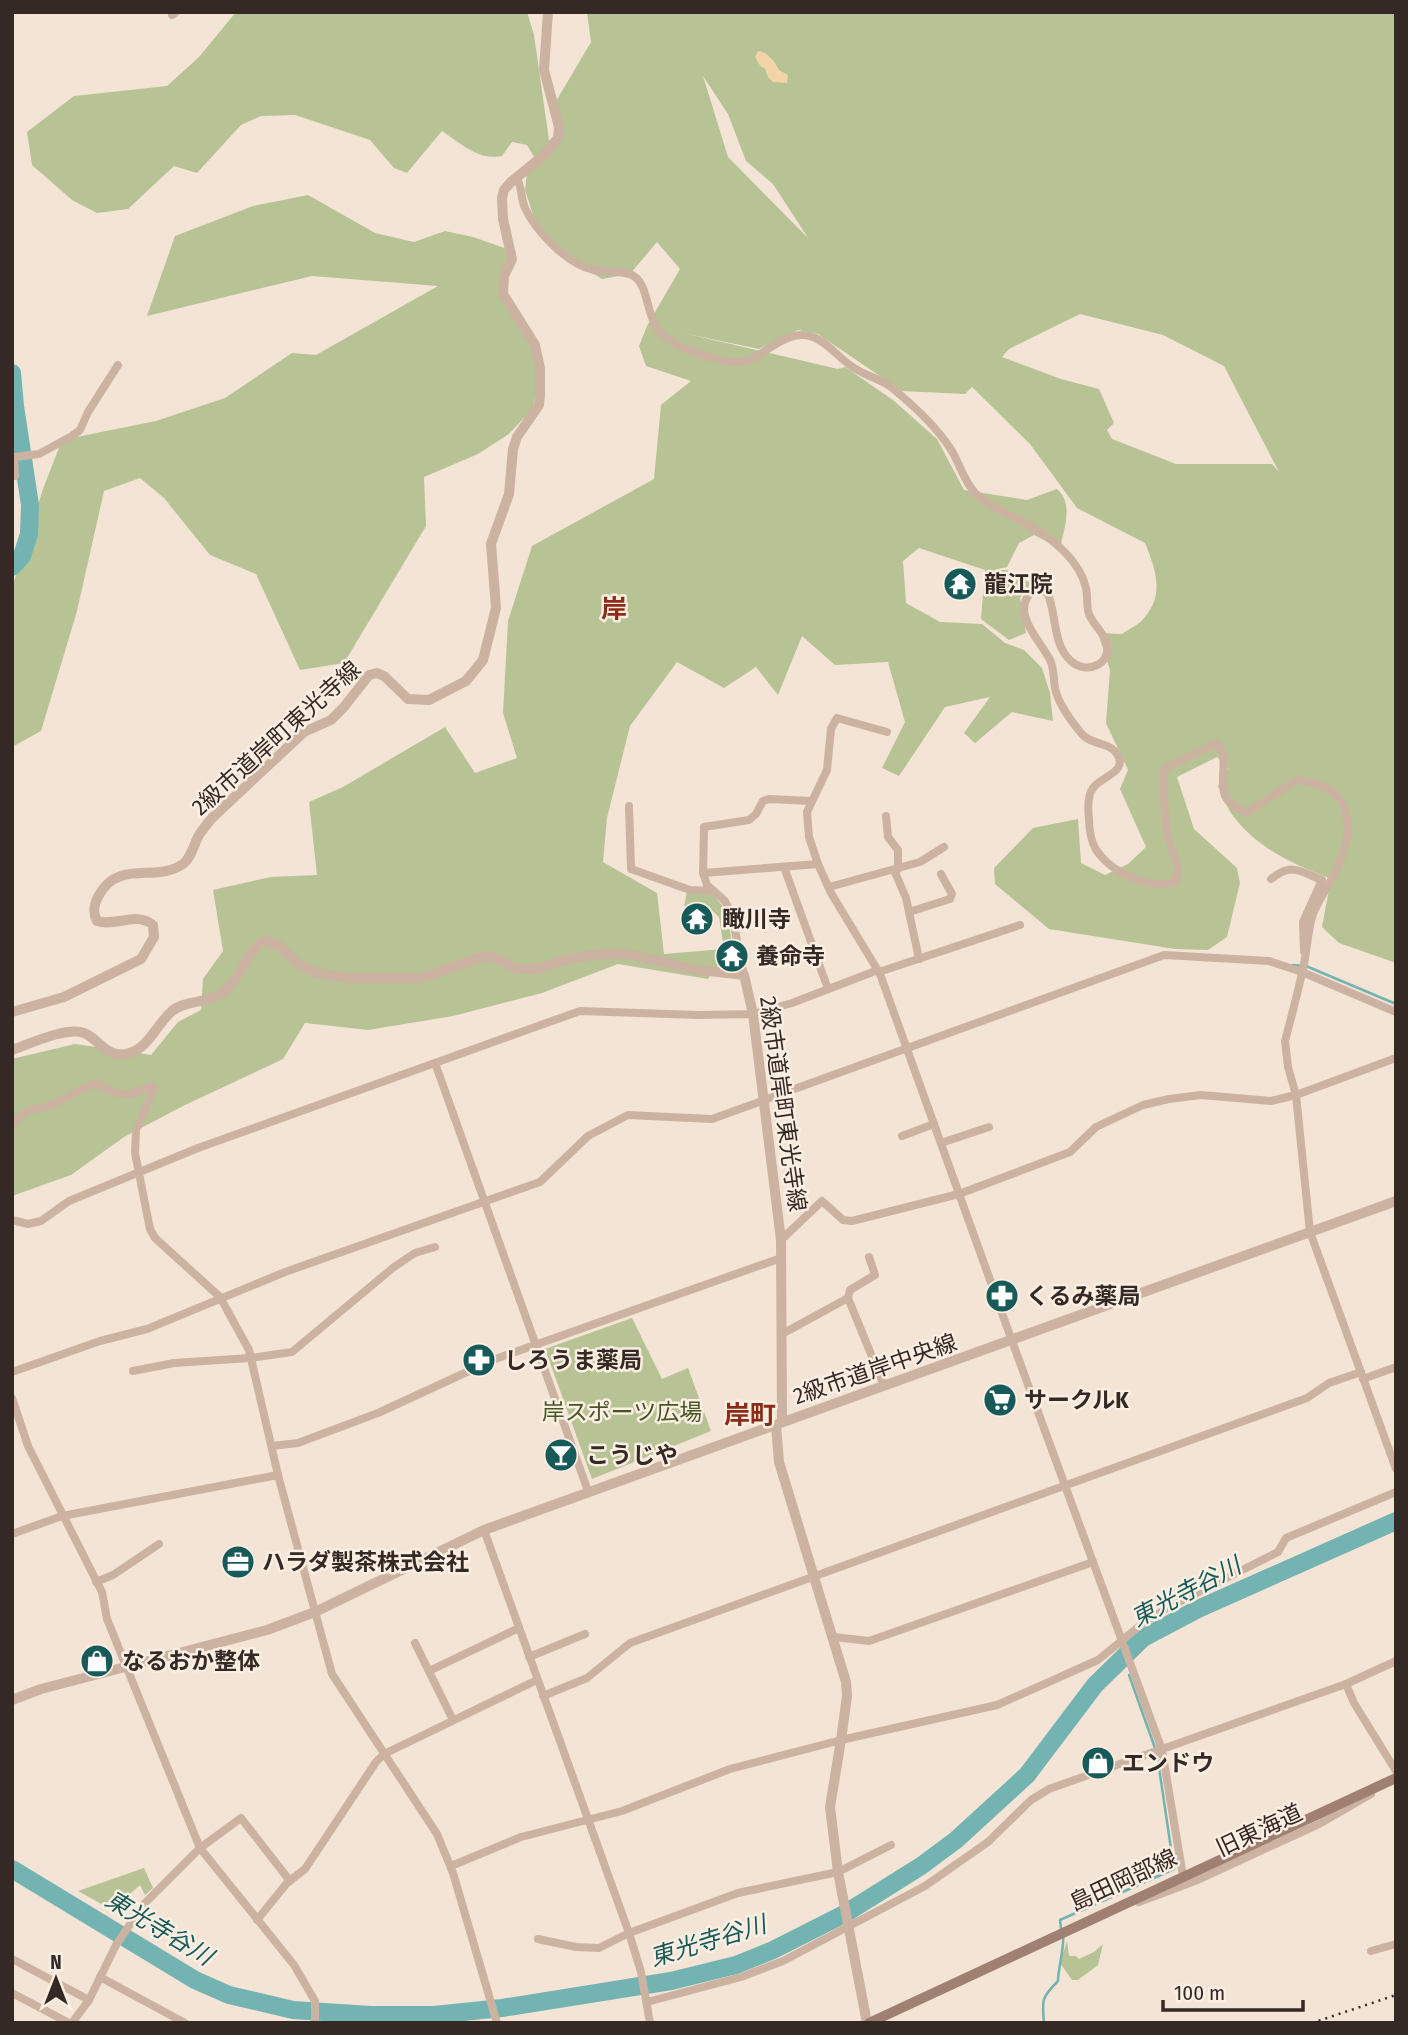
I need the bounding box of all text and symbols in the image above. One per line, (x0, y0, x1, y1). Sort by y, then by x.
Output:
temple icon: 龍江院 (941, 565, 979, 603)
place label: 龍江院 (984, 570, 1053, 598)
district label: 岸 (601, 594, 627, 625)
street label: 2級市道岸町東光寺線 (186, 655, 366, 821)
temple icon: 瞰川寺 (678, 900, 716, 938)
place label: 瞰川寺 (722, 905, 791, 933)
temple icon: 養命寺 (713, 937, 751, 975)
place label: 養命寺 (756, 942, 825, 970)
street label: 2級市道岸町東光寺線 (754, 995, 812, 1213)
pharmacy icon: くるみ薬局 (983, 1277, 1021, 1315)
place label: くるみ薬局 (1026, 1282, 1141, 1310)
street label: 2級市道岸中央線 (790, 1328, 960, 1410)
pharmacy icon: しろうま薬局 (460, 1341, 498, 1379)
place label: しろうま薬局 (504, 1346, 642, 1374)
supermarket icon: サークルK (981, 1381, 1019, 1419)
place label: サークルK (1024, 1386, 1129, 1414)
park label: 岸スポーツ広場 (542, 1398, 702, 1426)
district label: 岸町 (724, 1400, 776, 1431)
bar icon: こうじや (542, 1436, 580, 1474)
place label: こうじや (586, 1441, 678, 1469)
office icon: ハラダ製茶株式会社 (219, 1543, 257, 1581)
place label: ハラダ製茶株式会社 (262, 1548, 469, 1576)
water label: 東光寺谷川 (1126, 1550, 1248, 1633)
shop icon: なるおか整体 (78, 1642, 116, 1680)
place label: なるおか整体 (122, 1647, 260, 1675)
shop icon: エンドウ (1079, 1744, 1117, 1782)
place label: エンドウ (1122, 1749, 1214, 1777)
street label: 旧東海道 (1211, 1798, 1307, 1862)
street label: 島田岡部線 (1065, 1843, 1181, 1917)
water label: 東光寺谷川 (100, 1885, 220, 1972)
water label: 東光寺谷川 (647, 1909, 772, 1972)
north arrow (21, 1944, 91, 2014)
text: N (50, 1951, 62, 1974)
scale bar (1163, 1968, 1303, 2012)
text: 100 m (1174, 1980, 1225, 2006)

